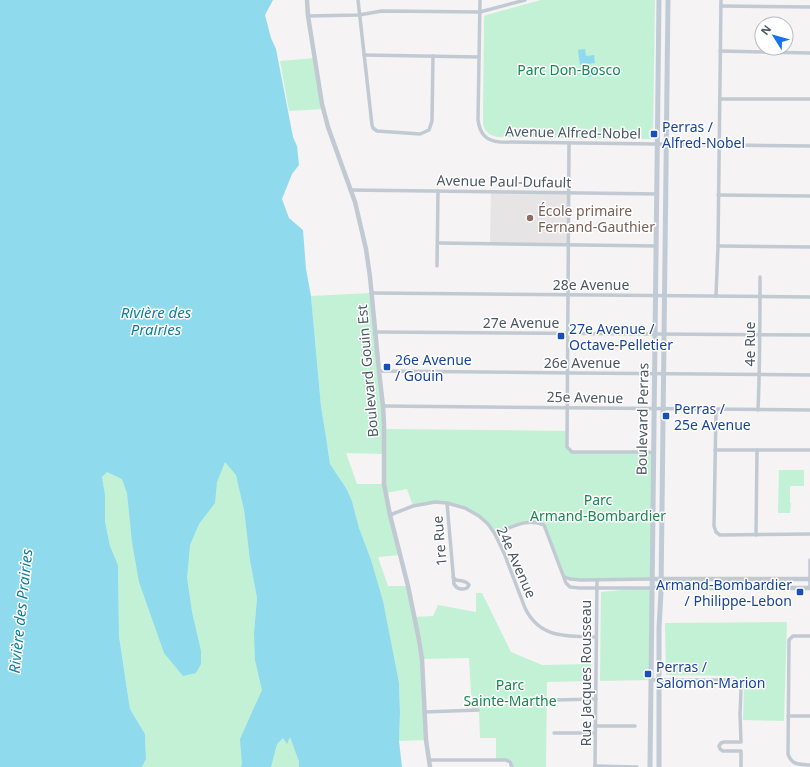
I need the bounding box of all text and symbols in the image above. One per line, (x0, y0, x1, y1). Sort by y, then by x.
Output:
north arrow (754, 16, 794, 56)
text: N (757, 22, 774, 38)
park label: Parc Don-Bosco (517, 60, 621, 79)
place label: Perras / Alfred-Nobel (662, 117, 745, 152)
street label: Avenue Alfred-Nobel (505, 121, 641, 143)
marker: Perras / Alfred-Nobel (649, 129, 659, 139)
street label: Avenue Paul-Dufault (436, 170, 572, 192)
place label: École primaire Fernand-Gauthier (538, 201, 655, 236)
marker: École primaire Fernand-Gauthier (525, 213, 535, 223)
street label: 28e Avenue (553, 275, 629, 294)
water label: Rivière des Prairies (121, 302, 192, 339)
street label: Boulevard Gouin Est (352, 304, 382, 438)
street label: 27e Avenue (483, 313, 559, 332)
place label: 27e Avenue / Octave-Pelletier (569, 319, 673, 354)
street label: 4e Rue (740, 322, 759, 366)
marker: 27e Avenue / Octave-Pelletier (556, 331, 566, 341)
place label: 26e Avenue / Gouin (395, 350, 472, 385)
street label: 26e Avenue (544, 353, 620, 372)
marker: 26e Avenue / Gouin (382, 362, 392, 372)
street label: Boulevard Perras (632, 362, 652, 475)
street label: 25e Avenue (546, 387, 624, 407)
place label: Perras / 25e Avenue (674, 399, 751, 434)
marker: Perras / 25e Avenue (661, 411, 671, 421)
park label: Parc Armand-Bombardier (530, 490, 666, 525)
street label: 1re Rue (427, 515, 451, 567)
street label: 24e Avenue (493, 523, 541, 601)
water label: Rivière des Prairies (4, 547, 37, 674)
place label: Armand-Bombardier / Philippe-Lebon (656, 575, 792, 610)
marker: Armand-Bombardier / Philippe-Lebon (795, 587, 805, 597)
street label: Rue Jacques Rousseau (576, 600, 595, 746)
place label: Perras / Salomon-Marion (656, 657, 765, 692)
marker: Perras / Salomon-Marion (643, 669, 653, 679)
park label: Parc Sainte-Marthe (463, 675, 557, 710)

